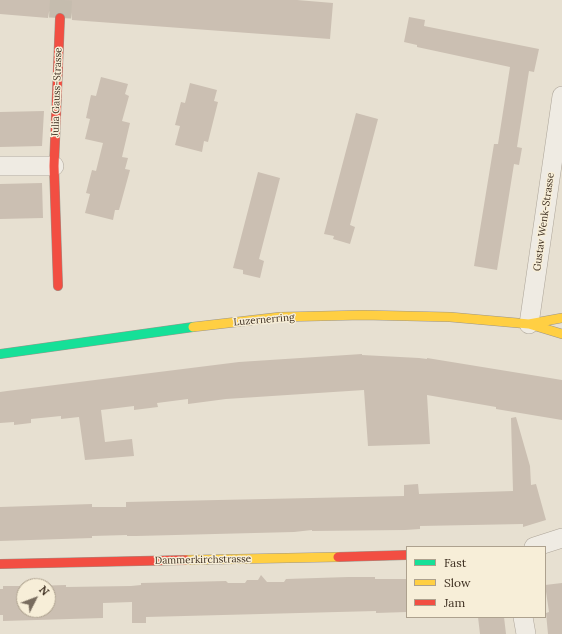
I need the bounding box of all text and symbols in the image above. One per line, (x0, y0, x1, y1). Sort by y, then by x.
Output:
street label: Julia Gauss-Strasse (49, 47, 65, 137)
street label: Gustav Wenk-Strasse (531, 172, 557, 272)
street label: Luzernerring (233, 311, 295, 329)
legend (406, 546, 546, 618)
street label: Dammerkirchstrasse (155, 553, 251, 567)
text: Fast (444, 555, 467, 570)
text: Slow (444, 575, 471, 590)
north arrow (16, 578, 56, 618)
text: N (36, 583, 52, 598)
text: Jam (444, 595, 465, 610)

